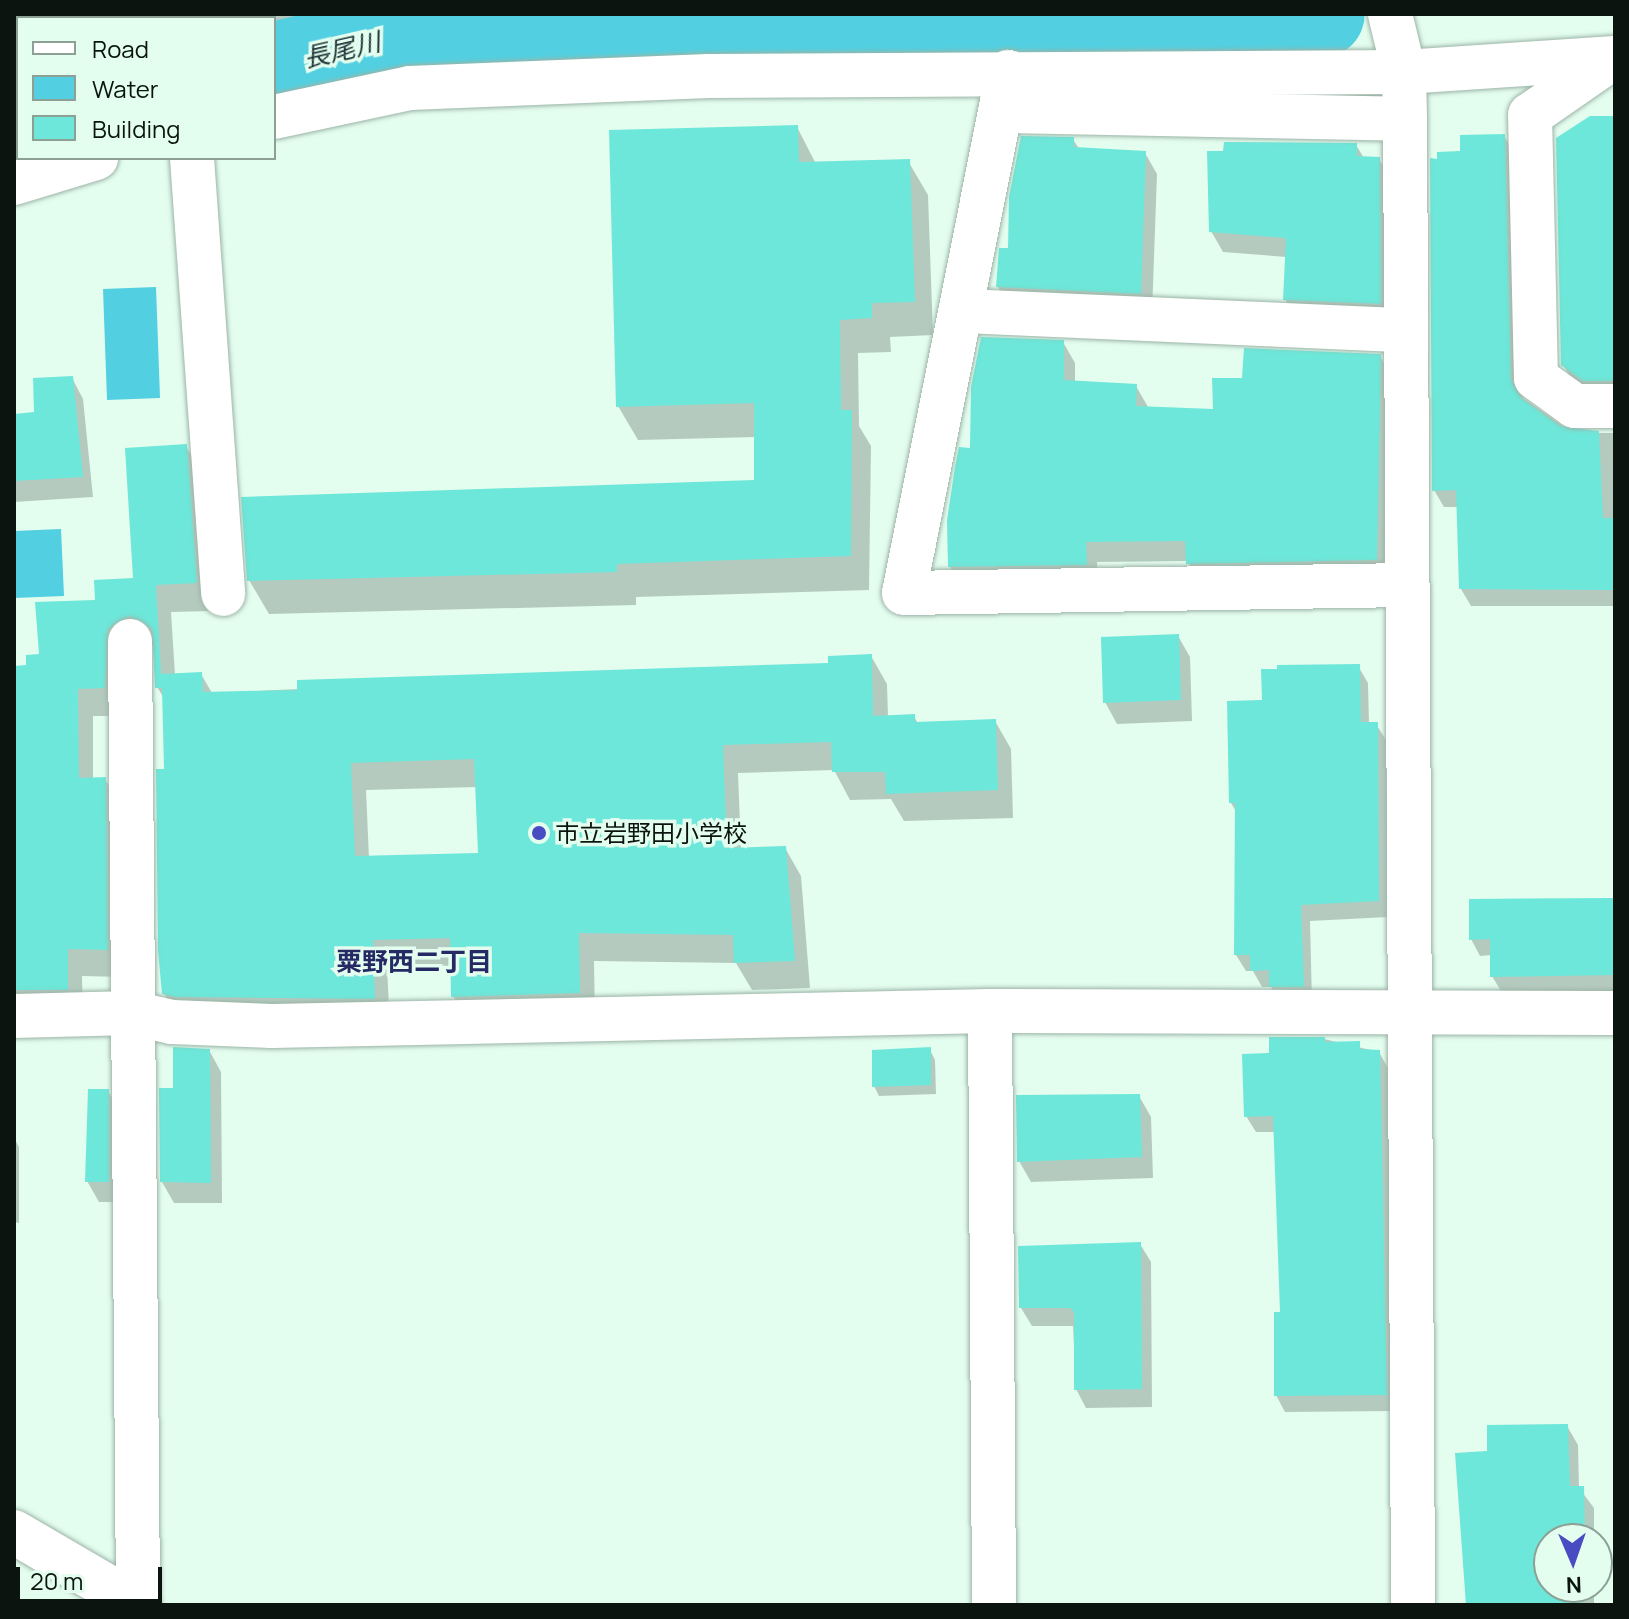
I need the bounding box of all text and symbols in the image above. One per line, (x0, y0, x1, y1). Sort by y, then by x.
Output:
legend (16, 16, 276, 160)
water label: 長尾川 (300, 26, 384, 74)
text: Road (92, 32, 149, 65)
text: Water (92, 72, 159, 105)
text: Building (92, 112, 180, 145)
place label: 市立岩野田小学校 (555, 819, 747, 847)
marker: 市立岩野田小学校 (530, 824, 548, 842)
district label: 粟野西二丁目 (336, 946, 492, 978)
north arrow (1533, 1523, 1613, 1603)
scale bar (20, 1551, 166, 1601)
text: 20 m (30, 1564, 83, 1597)
text: N (1565, 1570, 1582, 1600)

